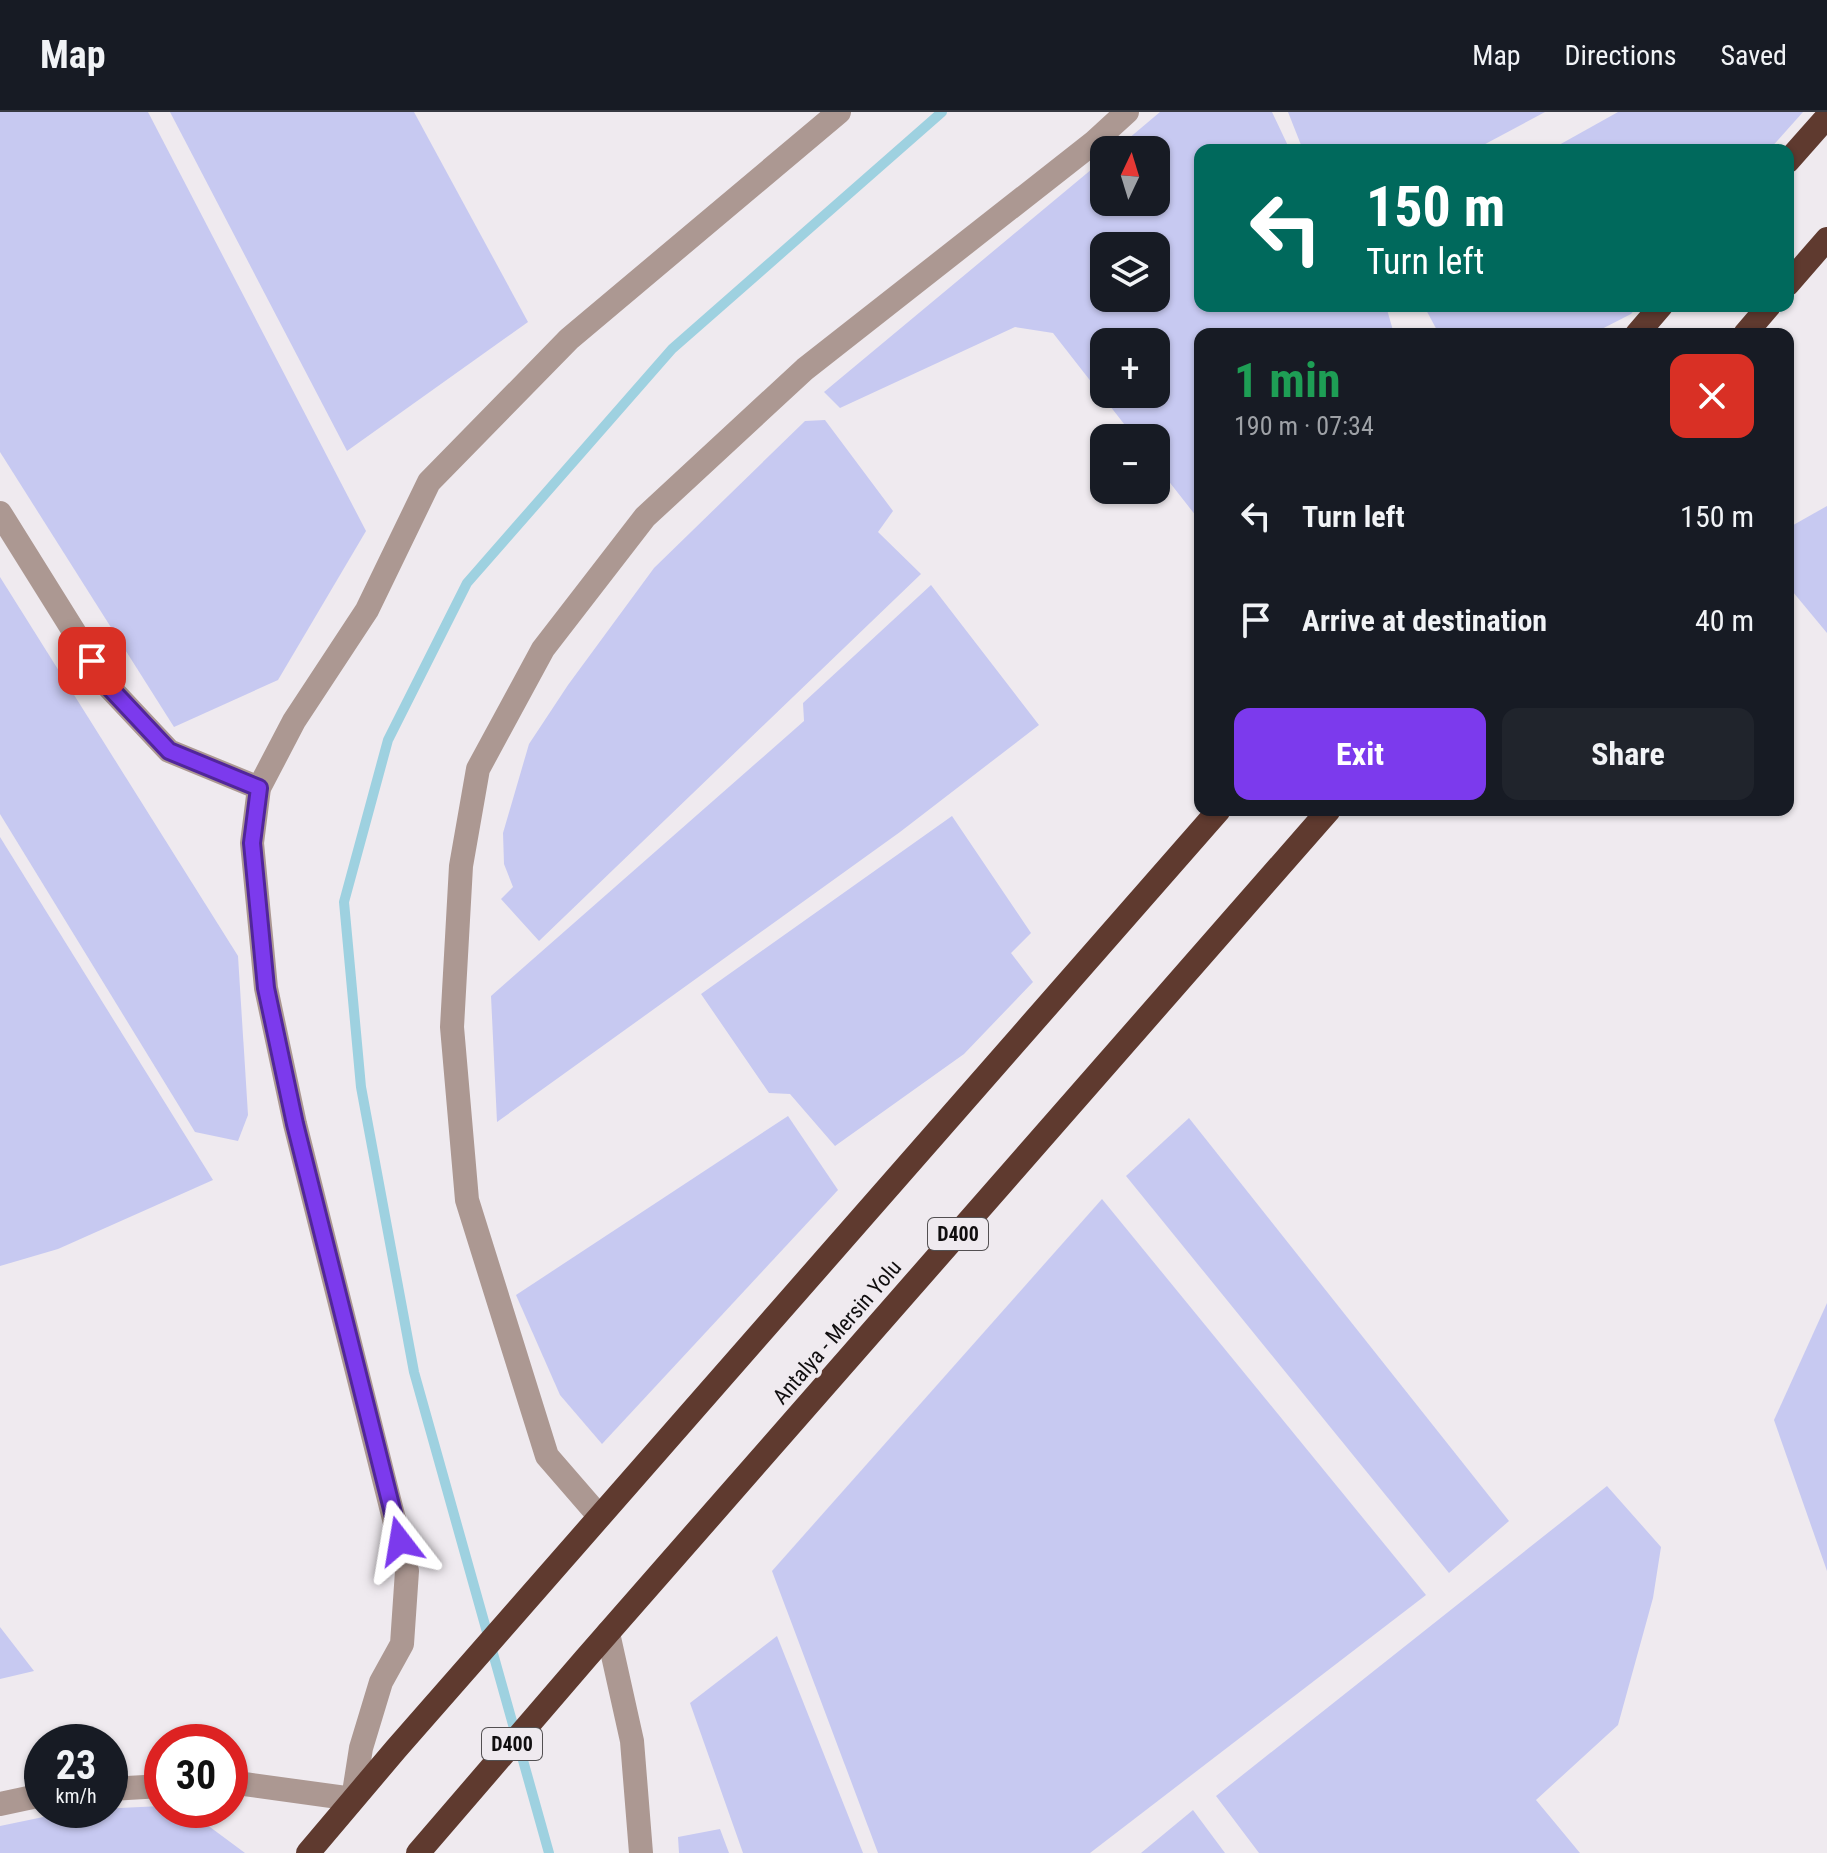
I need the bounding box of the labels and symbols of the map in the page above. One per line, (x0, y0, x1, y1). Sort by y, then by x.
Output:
north arrow (1090, 136, 1170, 216)
pin (58, 627, 126, 695)
road number: D400 (928, 1218, 988, 1250)
street label: Antalya - Mersin Yolu (768, 1255, 906, 1409)
position arrow (358, 1499, 442, 1583)
speed limit sign: 30 (144, 1724, 248, 1828)
road number: D400 (482, 1728, 542, 1760)

